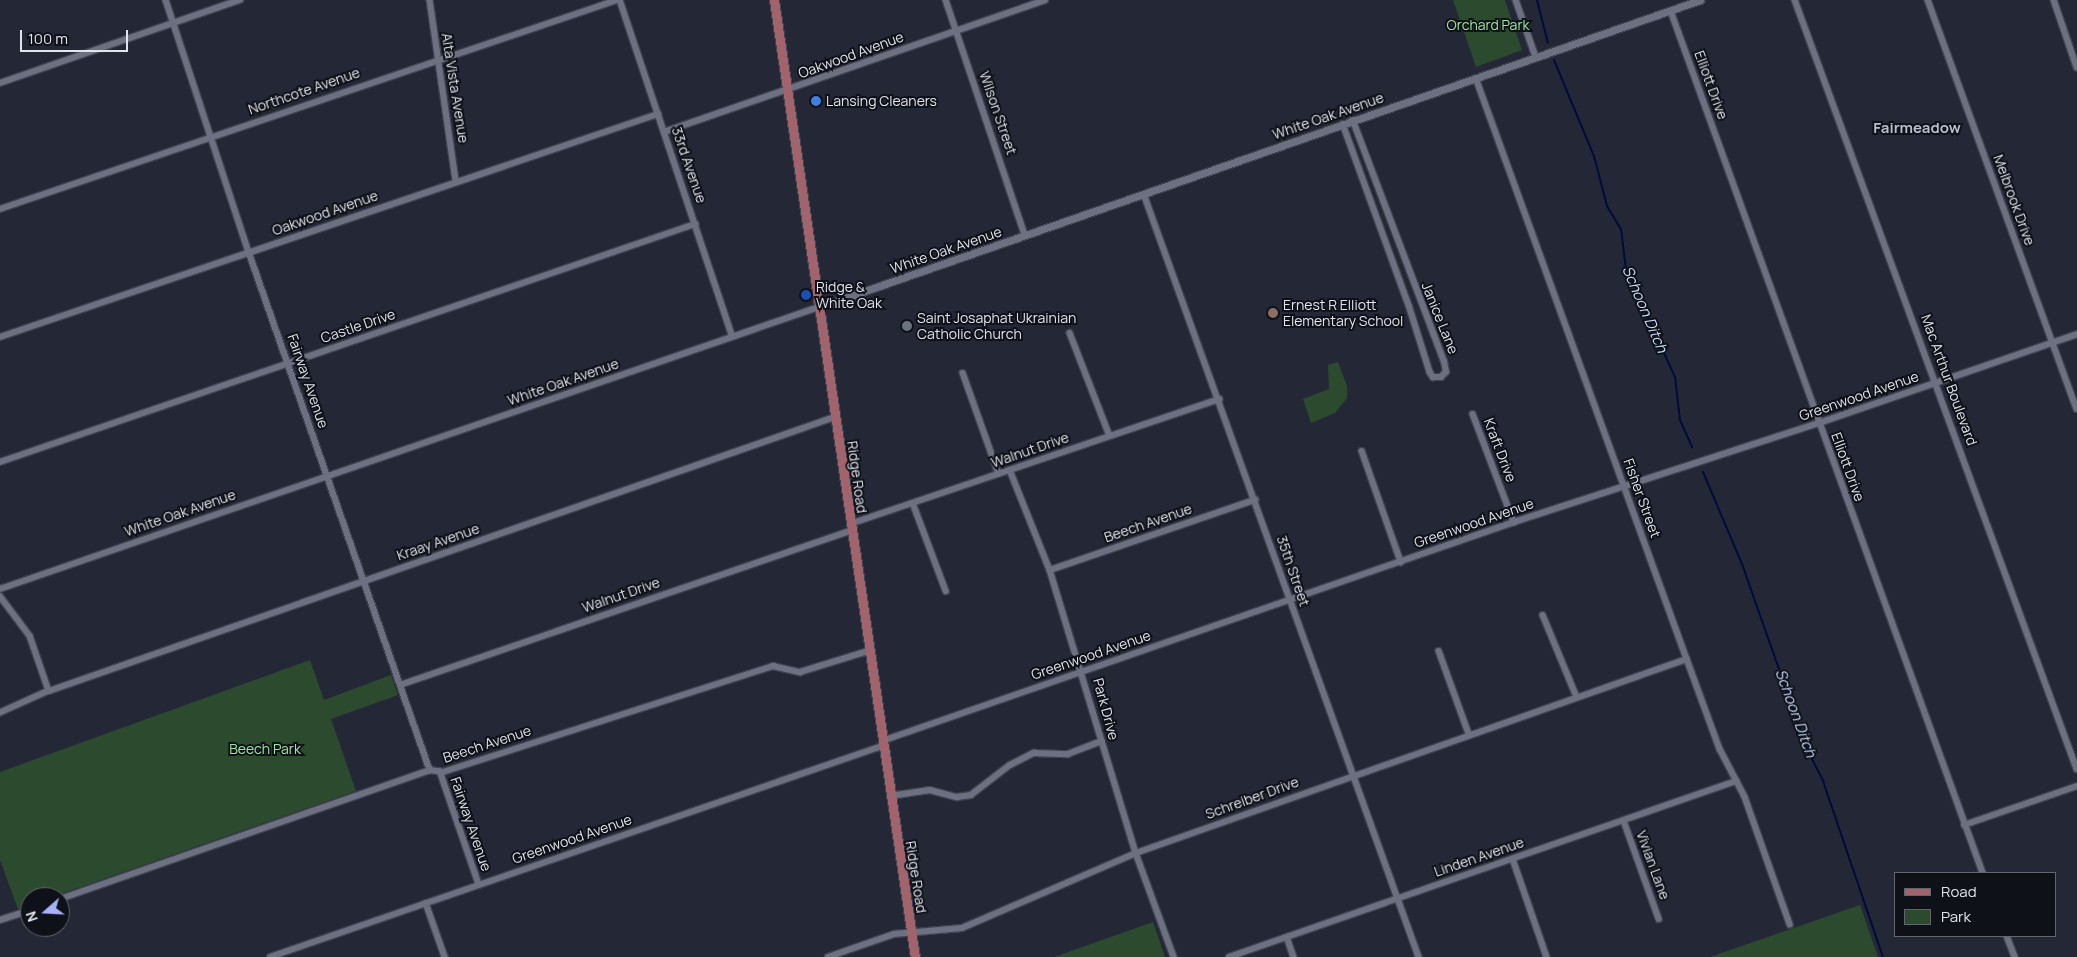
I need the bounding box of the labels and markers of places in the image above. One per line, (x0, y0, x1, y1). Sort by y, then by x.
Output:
place label: Lansing Cleaners (826, 93, 937, 109)
marker: Lansing Cleaners (810, 95, 822, 107)
place label: Ridge & White Oak (816, 279, 882, 312)
marker: Ridge & White Oak (800, 289, 812, 301)
place label: Ernest R Elliott Elementary School (1283, 297, 1403, 330)
marker: Ernest R Elliott Elementary School (1267, 307, 1279, 319)
place label: Saint Josaphat Ukrainian Catholic Church (917, 310, 1076, 342)
marker: Saint Josaphat Ukrainian Catholic Church (901, 320, 913, 332)

